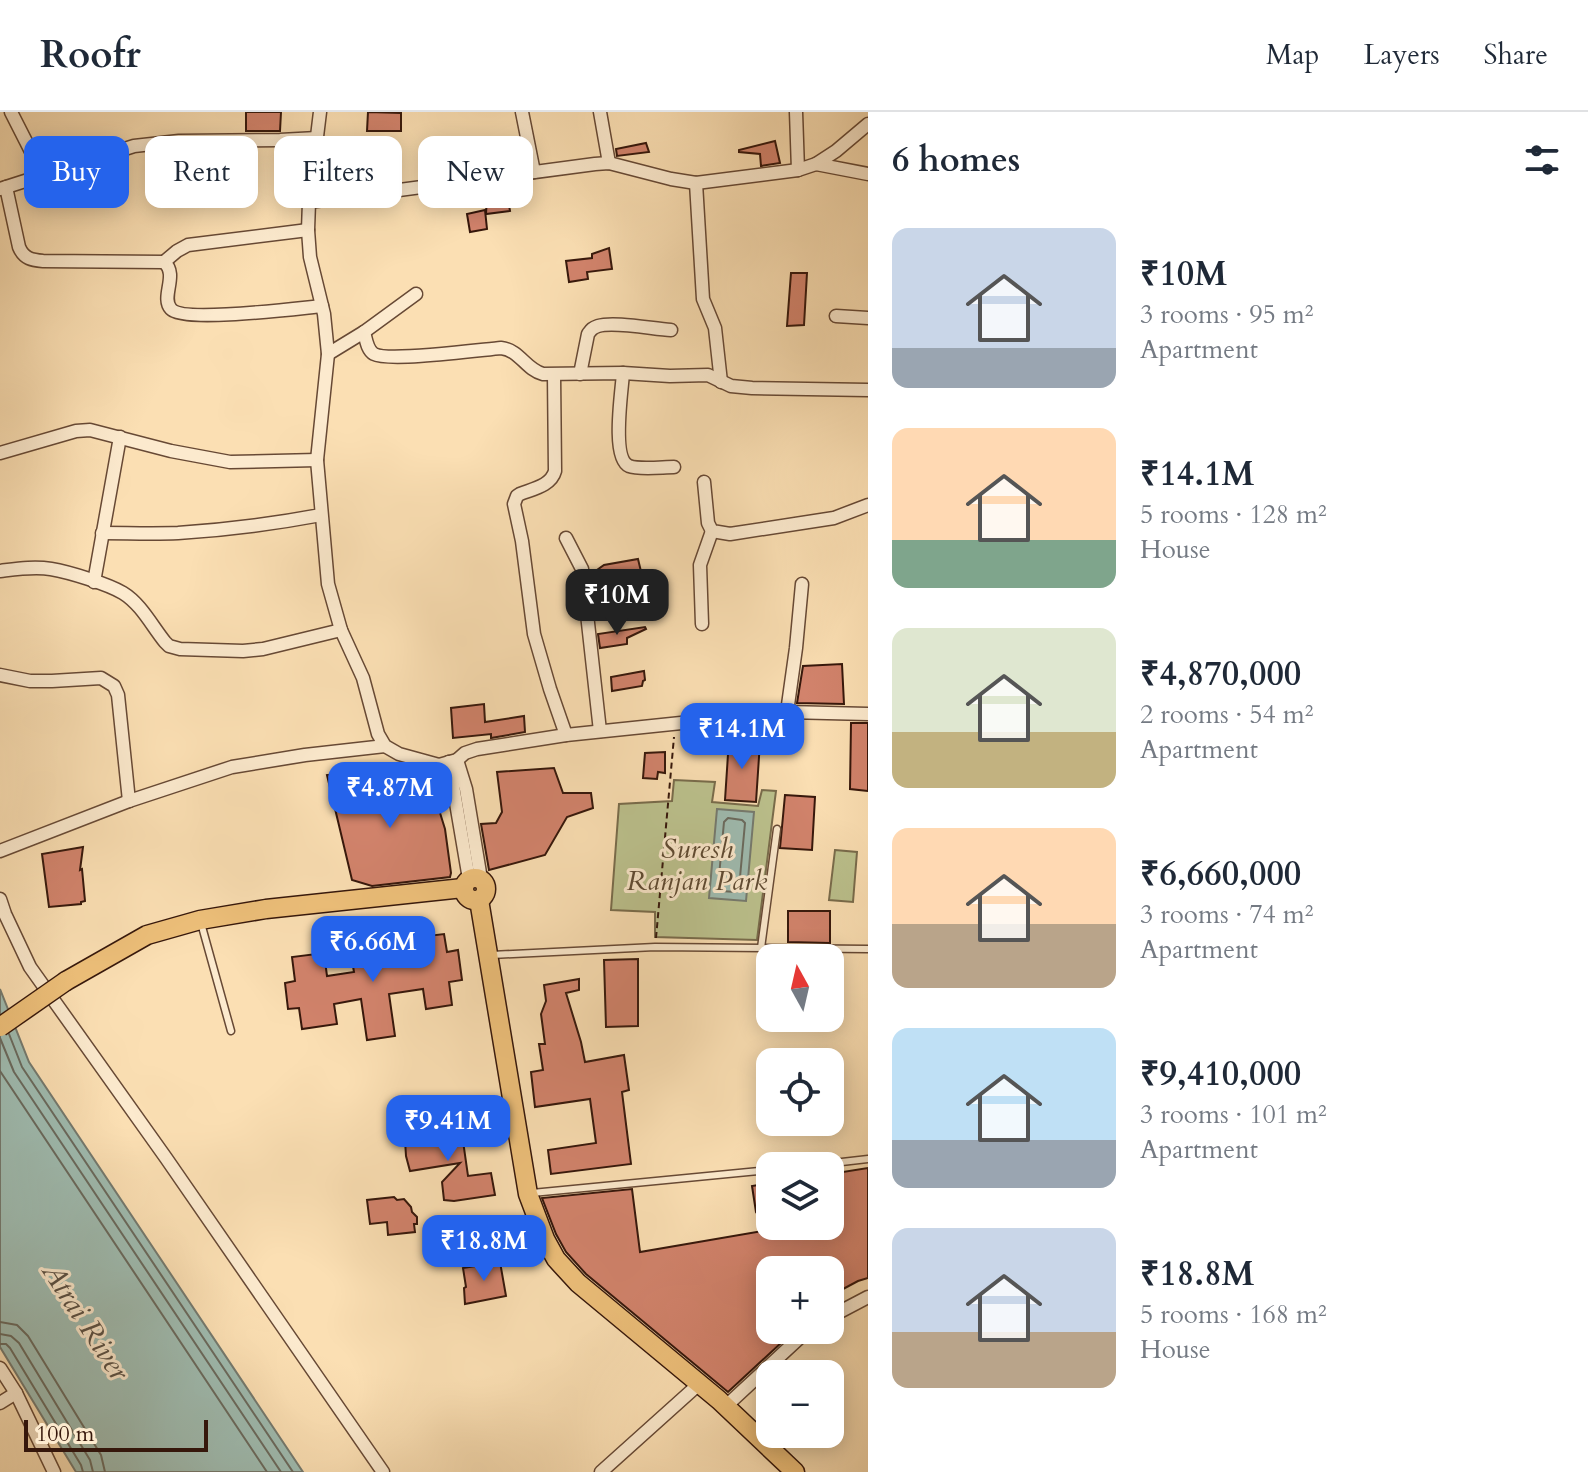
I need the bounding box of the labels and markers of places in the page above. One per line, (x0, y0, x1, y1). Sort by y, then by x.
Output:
pin: ₹10M (570, 569, 664, 637)
pin: ₹14.1M (677, 703, 807, 771)
pin: ₹4.87M (325, 762, 455, 830)
pin: ₹6.66M (308, 916, 438, 984)
pin: ₹9.41M (383, 1095, 513, 1163)
pin: ₹18.8M (419, 1215, 549, 1283)

